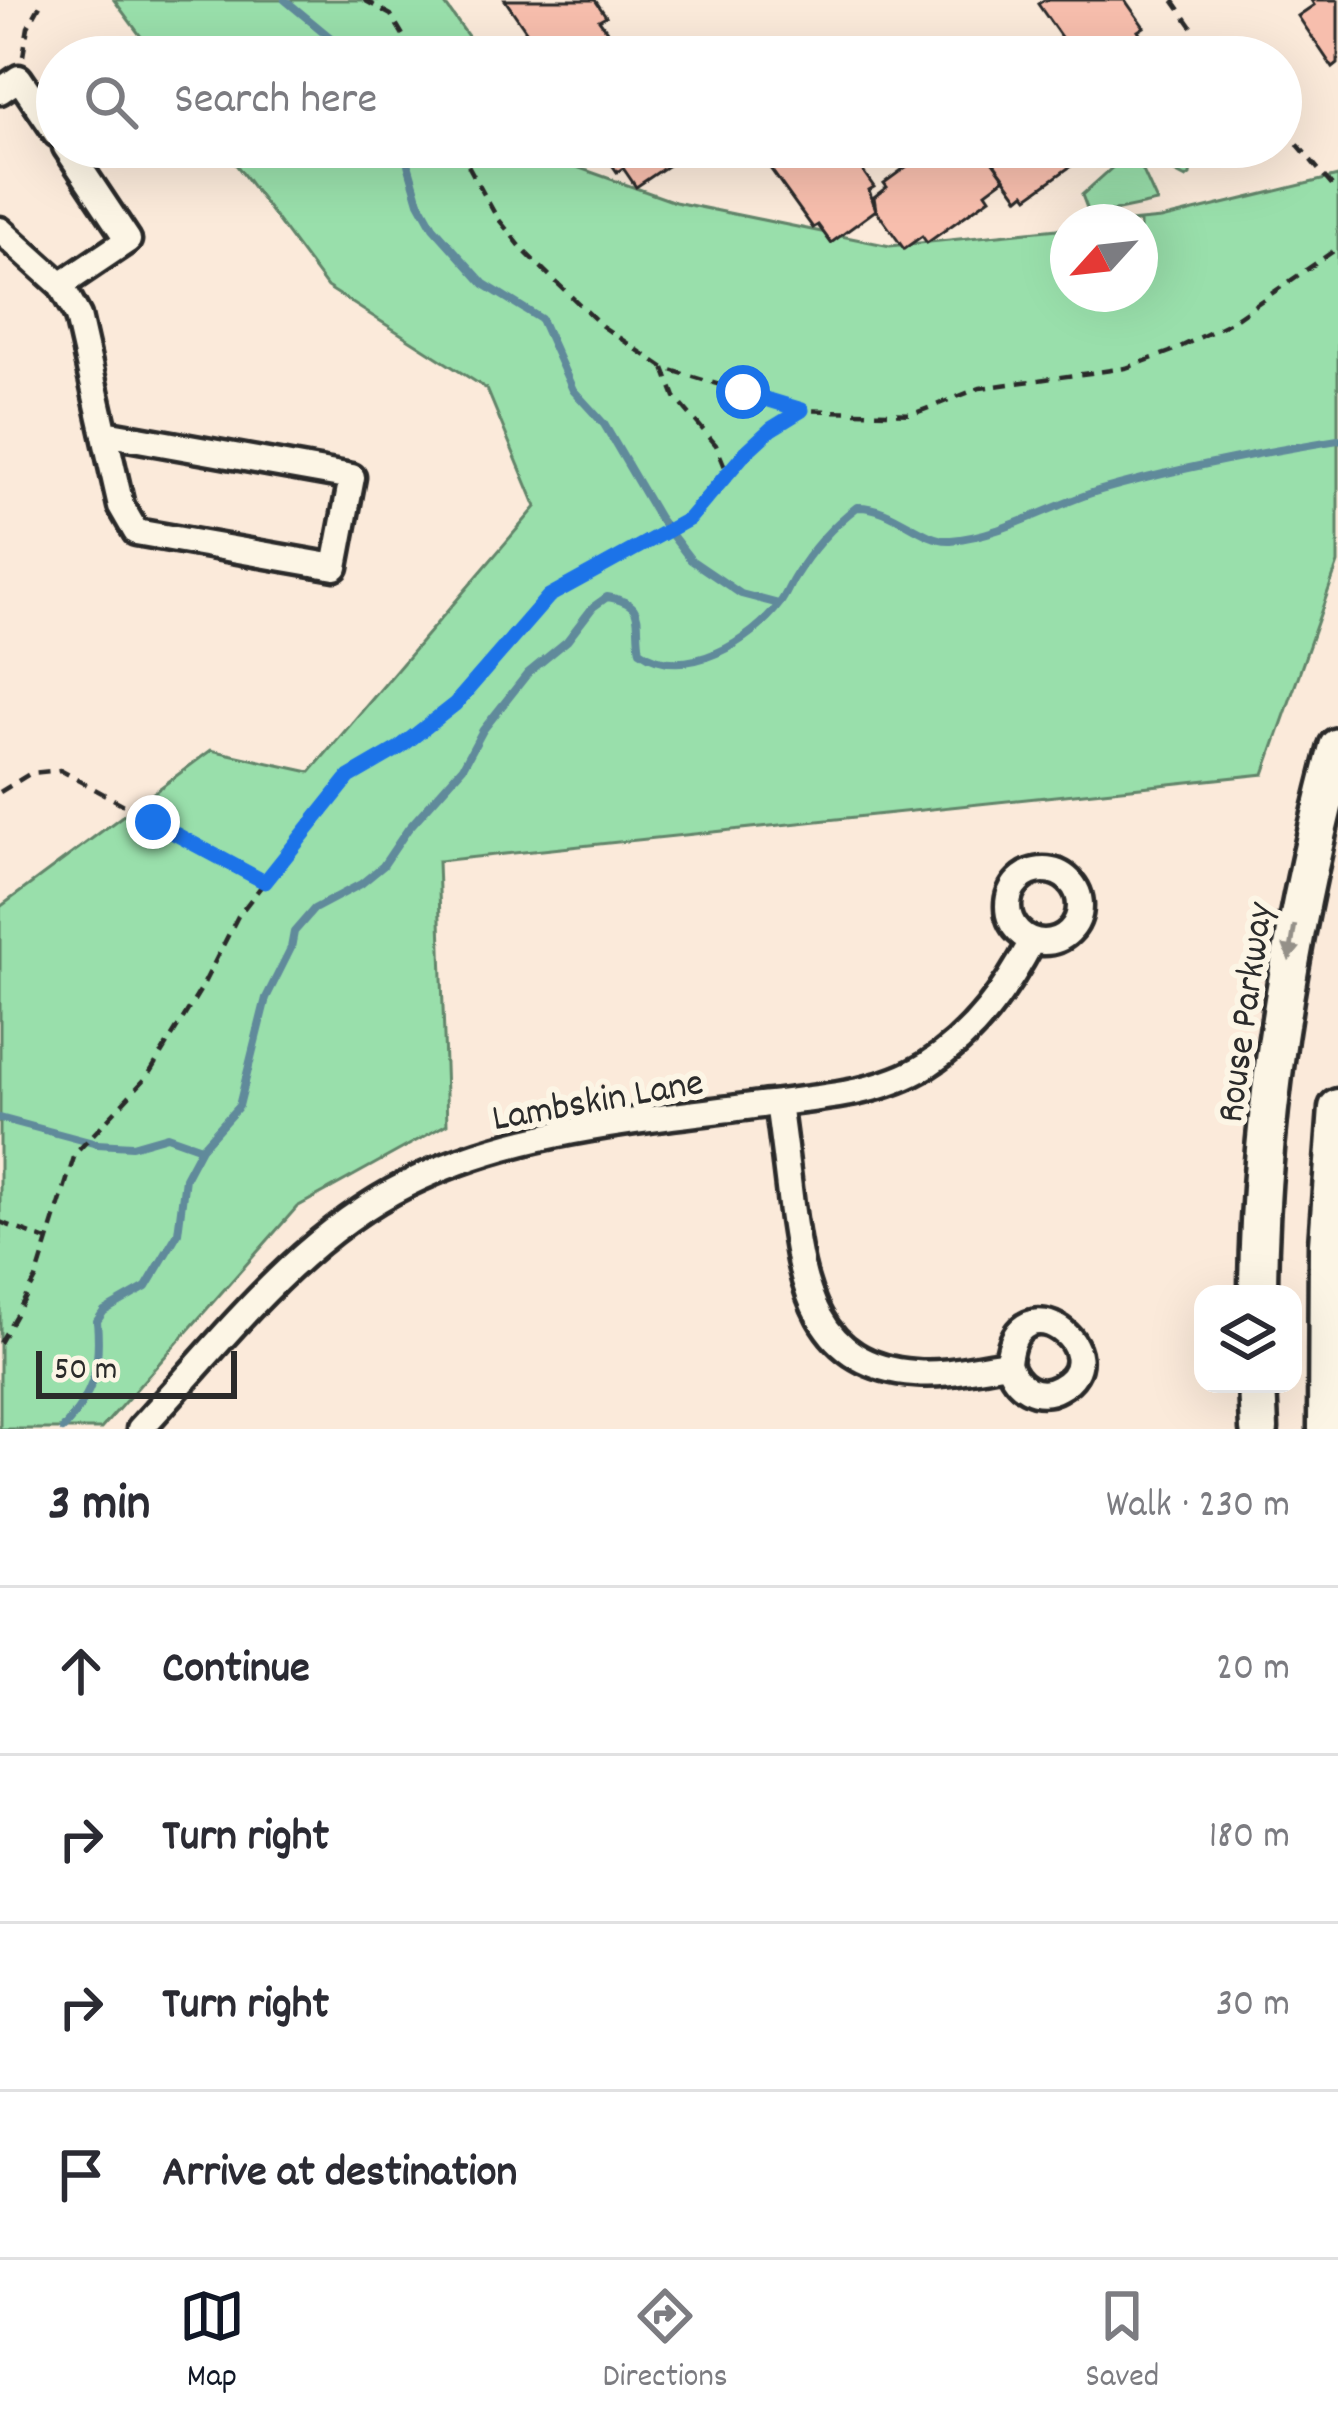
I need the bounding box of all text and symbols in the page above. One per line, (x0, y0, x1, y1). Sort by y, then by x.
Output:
search box (36, 36, 1302, 168)
icon: search (78, 69, 144, 135)
text: Search here (174, 70, 377, 134)
north arrow (1050, 204, 1158, 312)
route start (716, 365, 770, 419)
route end (126, 795, 180, 849)
street label: Rouse Parkway (1206, 898, 1291, 1126)
one-way arrow (1283, 925, 1302, 962)
street label: Lambskin Lane (488, 1058, 708, 1149)
map controls (1194, 1285, 1302, 1393)
button: layers (1194, 1285, 1302, 1393)
scale bar (36, 1345, 237, 1398)
text: 50 m (54, 1348, 118, 1395)
text: 3 min (48, 1471, 150, 1543)
text: Walk · 230 m (1106, 1480, 1290, 1535)
icon: ahead (48, 1638, 114, 1704)
text: Continue (162, 1639, 310, 1703)
text: 20 m (1216, 1643, 1290, 1698)
icon: right (48, 1806, 114, 1872)
text: Turn right (162, 1807, 329, 1871)
text: 180 m (1209, 1811, 1290, 1866)
icon: right (48, 1974, 114, 2040)
text: Turn right (162, 1975, 329, 2039)
text: 30 m (1216, 1979, 1290, 2034)
icon: arrive (48, 2142, 114, 2208)
text: Arrive at destination (162, 2143, 517, 2207)
tab: Map (179, 2283, 245, 2402)
tab: Directions (603, 2283, 728, 2402)
tab: Saved (1085, 2283, 1159, 2402)

